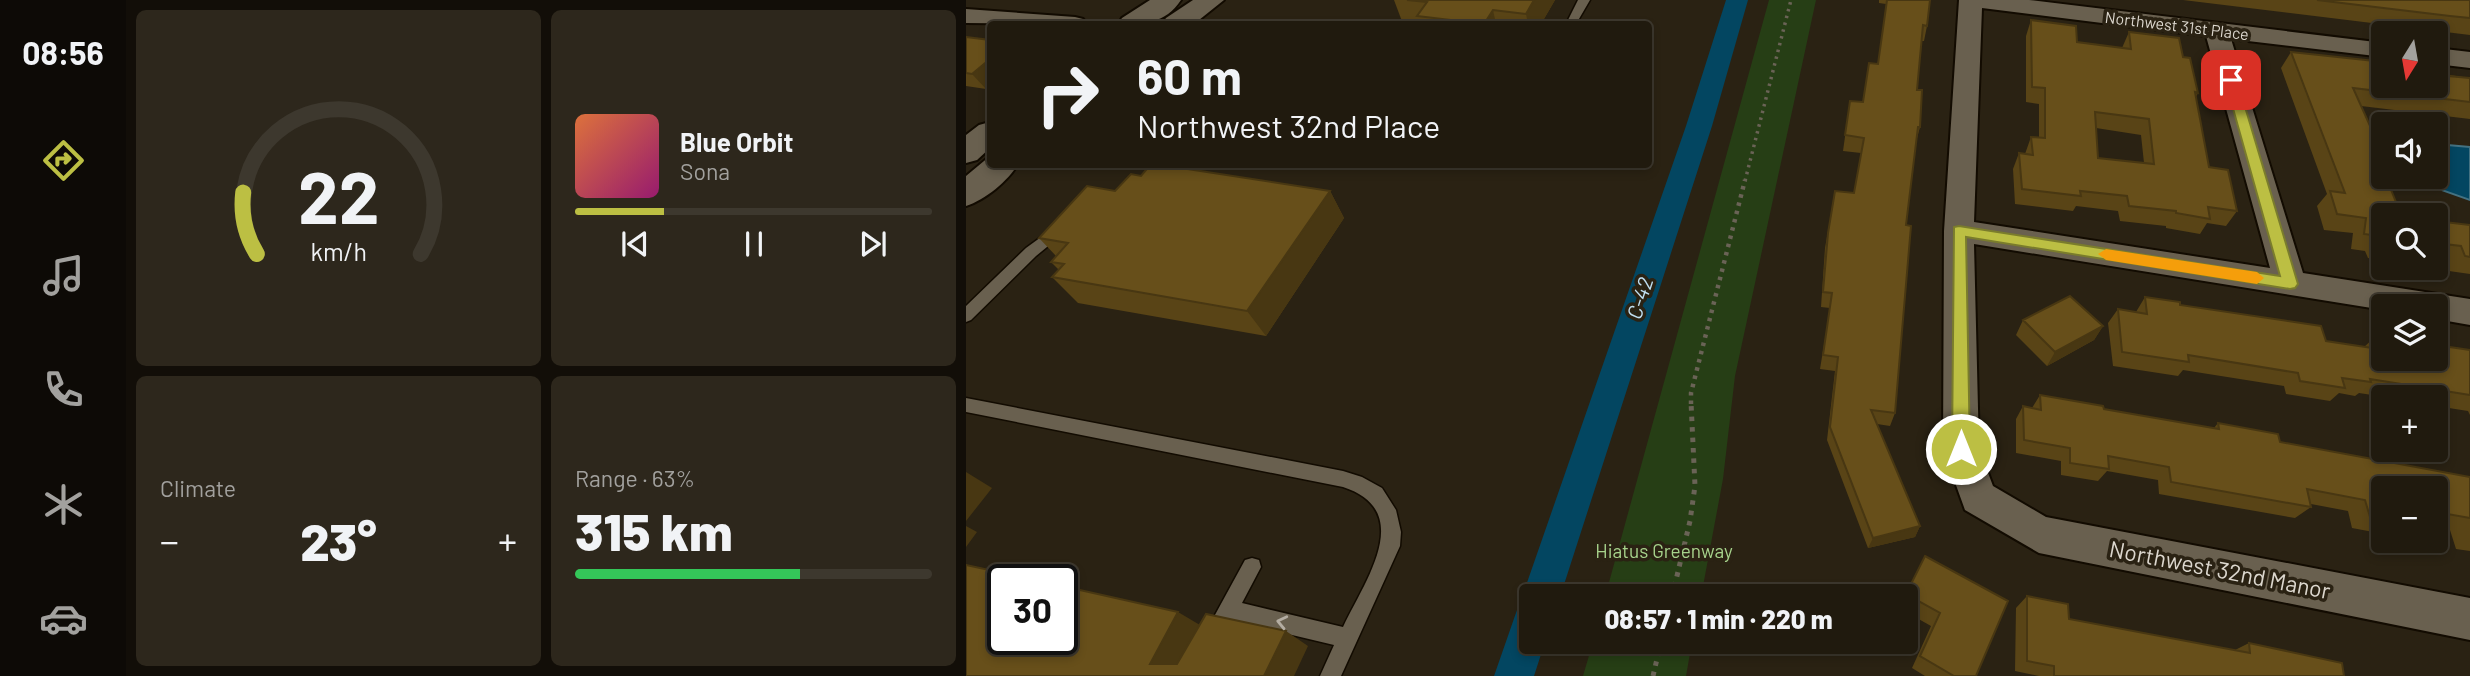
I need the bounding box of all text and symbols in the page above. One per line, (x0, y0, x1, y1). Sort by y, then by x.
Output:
street label: Northwest 31st Place (2104, 7, 2250, 43)
north arrow (2371, 21, 2448, 98)
map controls (2371, 21, 2448, 553)
text: 08:56 (22, 33, 104, 71)
text: 60 m (1137, 46, 1242, 105)
icon: right (1022, 49, 1113, 140)
pin (2201, 50, 2261, 110)
icon: arrive (2212, 61, 2250, 99)
text: Northwest 32nd Place (1137, 106, 1440, 144)
button: sound (2371, 112, 2448, 189)
text: Blue Orbit (680, 126, 793, 157)
icon: directions (39, 136, 88, 185)
text: 22 (298, 152, 379, 240)
text: Sona (680, 157, 730, 185)
button: search (2371, 203, 2448, 280)
icon: previous (616, 225, 654, 263)
icon: pause (735, 225, 773, 263)
icon: next (854, 225, 892, 263)
text: km/h (310, 236, 367, 266)
icon: music (39, 251, 88, 300)
water label: C-42 (1621, 274, 1657, 322)
button: layers (2371, 294, 2448, 371)
icon: phone (39, 365, 88, 414)
button: + (2371, 385, 2448, 462)
position arrow (1924, 412, 1998, 486)
text: Range · 63% (575, 464, 695, 492)
text: Climate (160, 474, 236, 502)
button: − (2371, 476, 2448, 553)
icon: climate (39, 480, 88, 529)
text: 315 km (575, 499, 733, 561)
text: 23° (300, 509, 377, 571)
text: − (160, 517, 179, 563)
text: + (498, 517, 517, 563)
street label: Northwest 32nd Manor (2107, 534, 2333, 604)
park label: Hiatus Greenway (1595, 539, 1733, 562)
speed limit sign: 30 (987, 564, 1078, 655)
icon: car (39, 594, 88, 643)
text: 08:57 · 1 min · 220 m (1604, 603, 1833, 634)
one-way arrow (1276, 616, 1288, 631)

